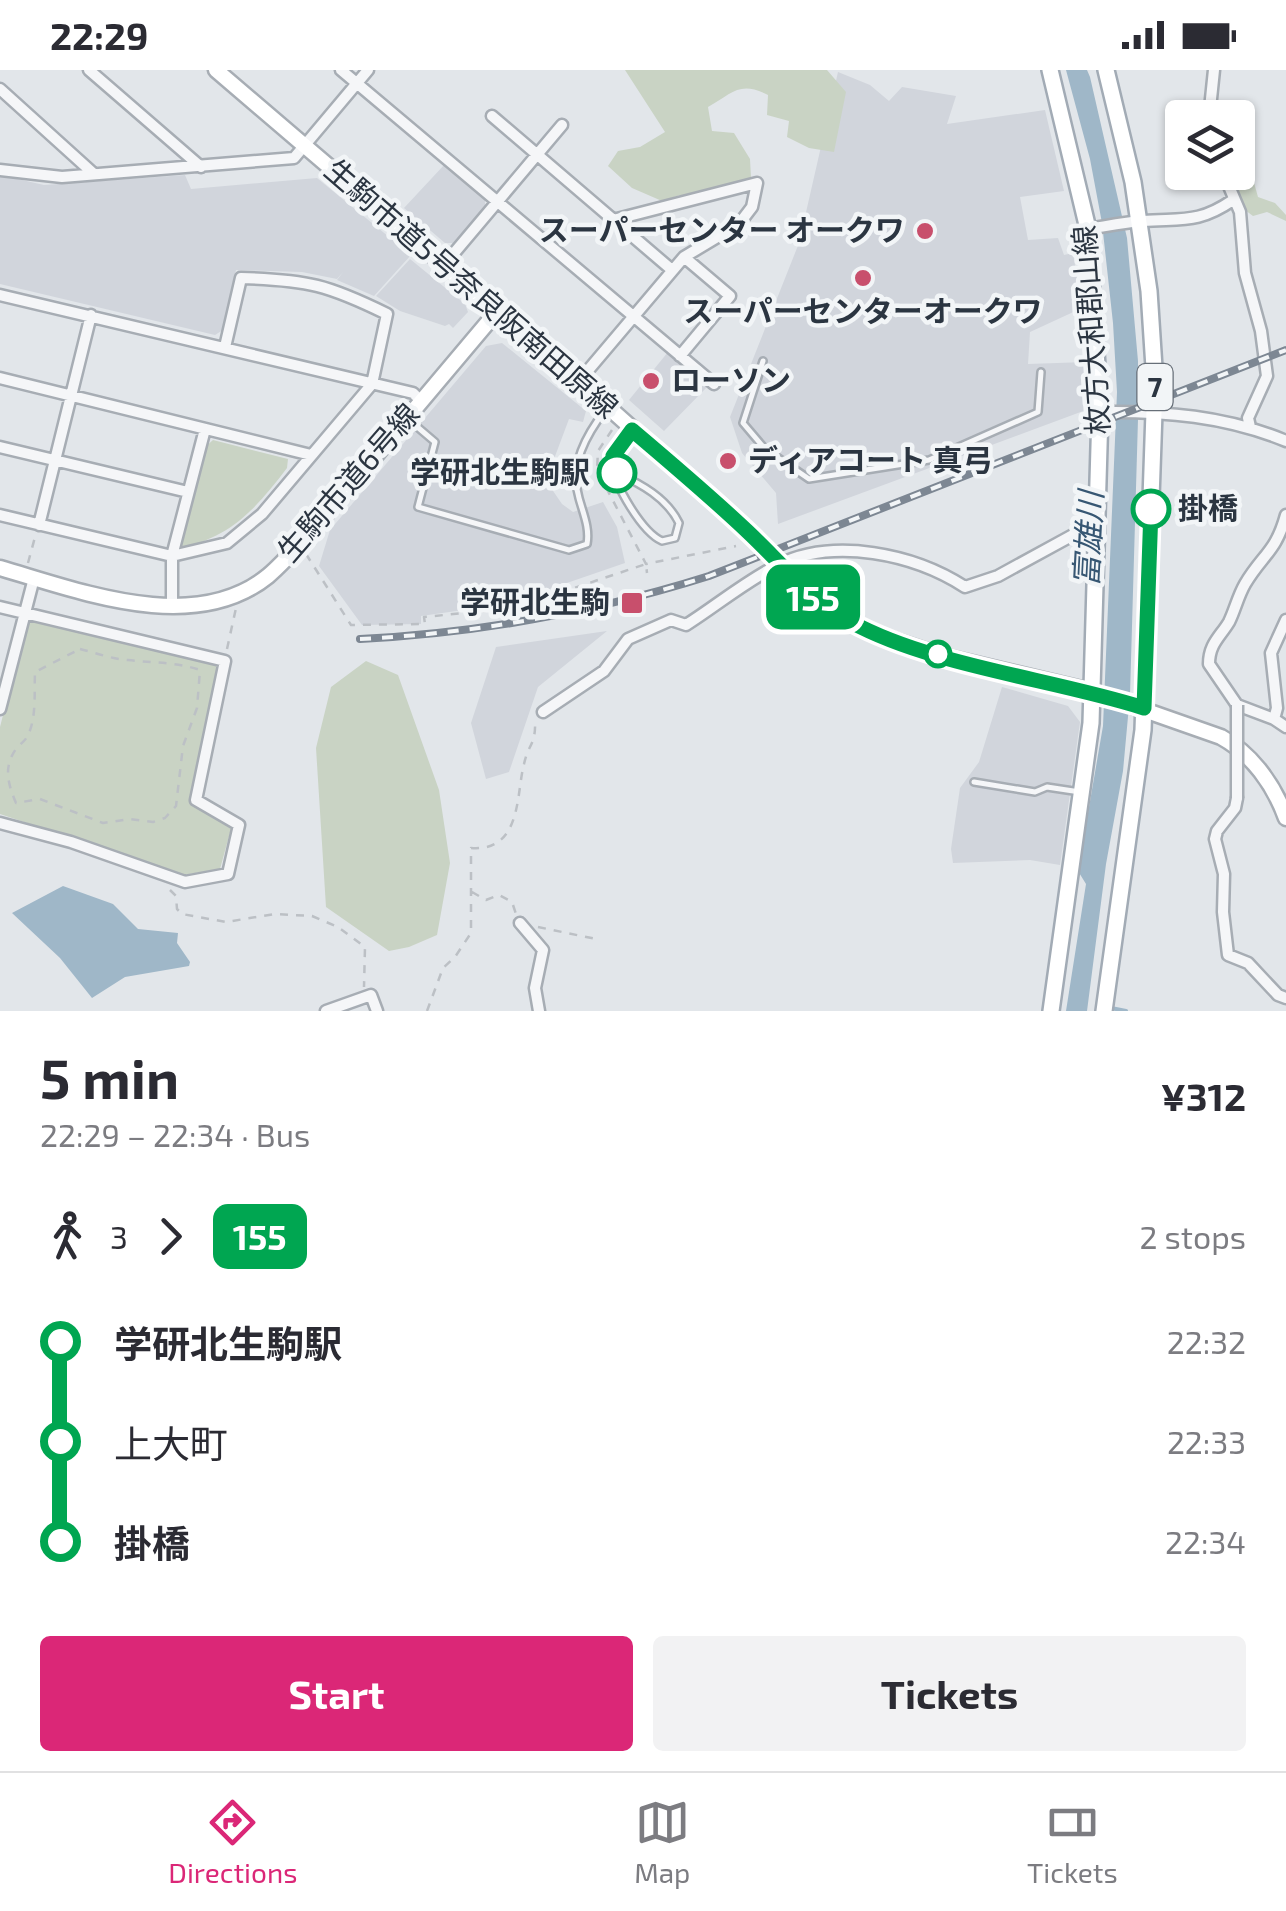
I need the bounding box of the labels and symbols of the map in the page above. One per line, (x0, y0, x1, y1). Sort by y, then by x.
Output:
street label: 生駒市道5号奈良阪南田原線 (319, 151, 626, 424)
place label: スーパーセンター オークワ (539, 211, 905, 247)
marker: スーパーセンター オークワ (914, 220, 936, 242)
street label: 枚方大和郡山線 (1065, 224, 1115, 436)
marker: スーパーセンターオークワ (852, 267, 874, 289)
place label: スーパーセンターオークワ (683, 292, 1043, 328)
place label: ローソン (671, 361, 791, 397)
road number: 7 (1138, 364, 1172, 410)
marker: ローソン (640, 370, 662, 392)
street label: 生駒市道6号線 (269, 395, 426, 568)
place label: ディアコート 真弓 (748, 441, 992, 477)
marker: ディアコート 真弓 (717, 450, 739, 472)
place label: 学研北生駒駅 (410, 453, 590, 489)
marker: 学研北生駒駅 (598, 454, 636, 492)
water label: 富雄川 (1066, 487, 1109, 588)
place label: 掛橋 (1178, 489, 1238, 525)
marker: 掛橋 (1132, 490, 1170, 528)
line badge: 155 (756, 564, 870, 630)
place label: 学研北生駒 (460, 583, 610, 619)
marker: 学研北生駒 (619, 590, 645, 616)
unlabelled marker (925, 641, 951, 667)

